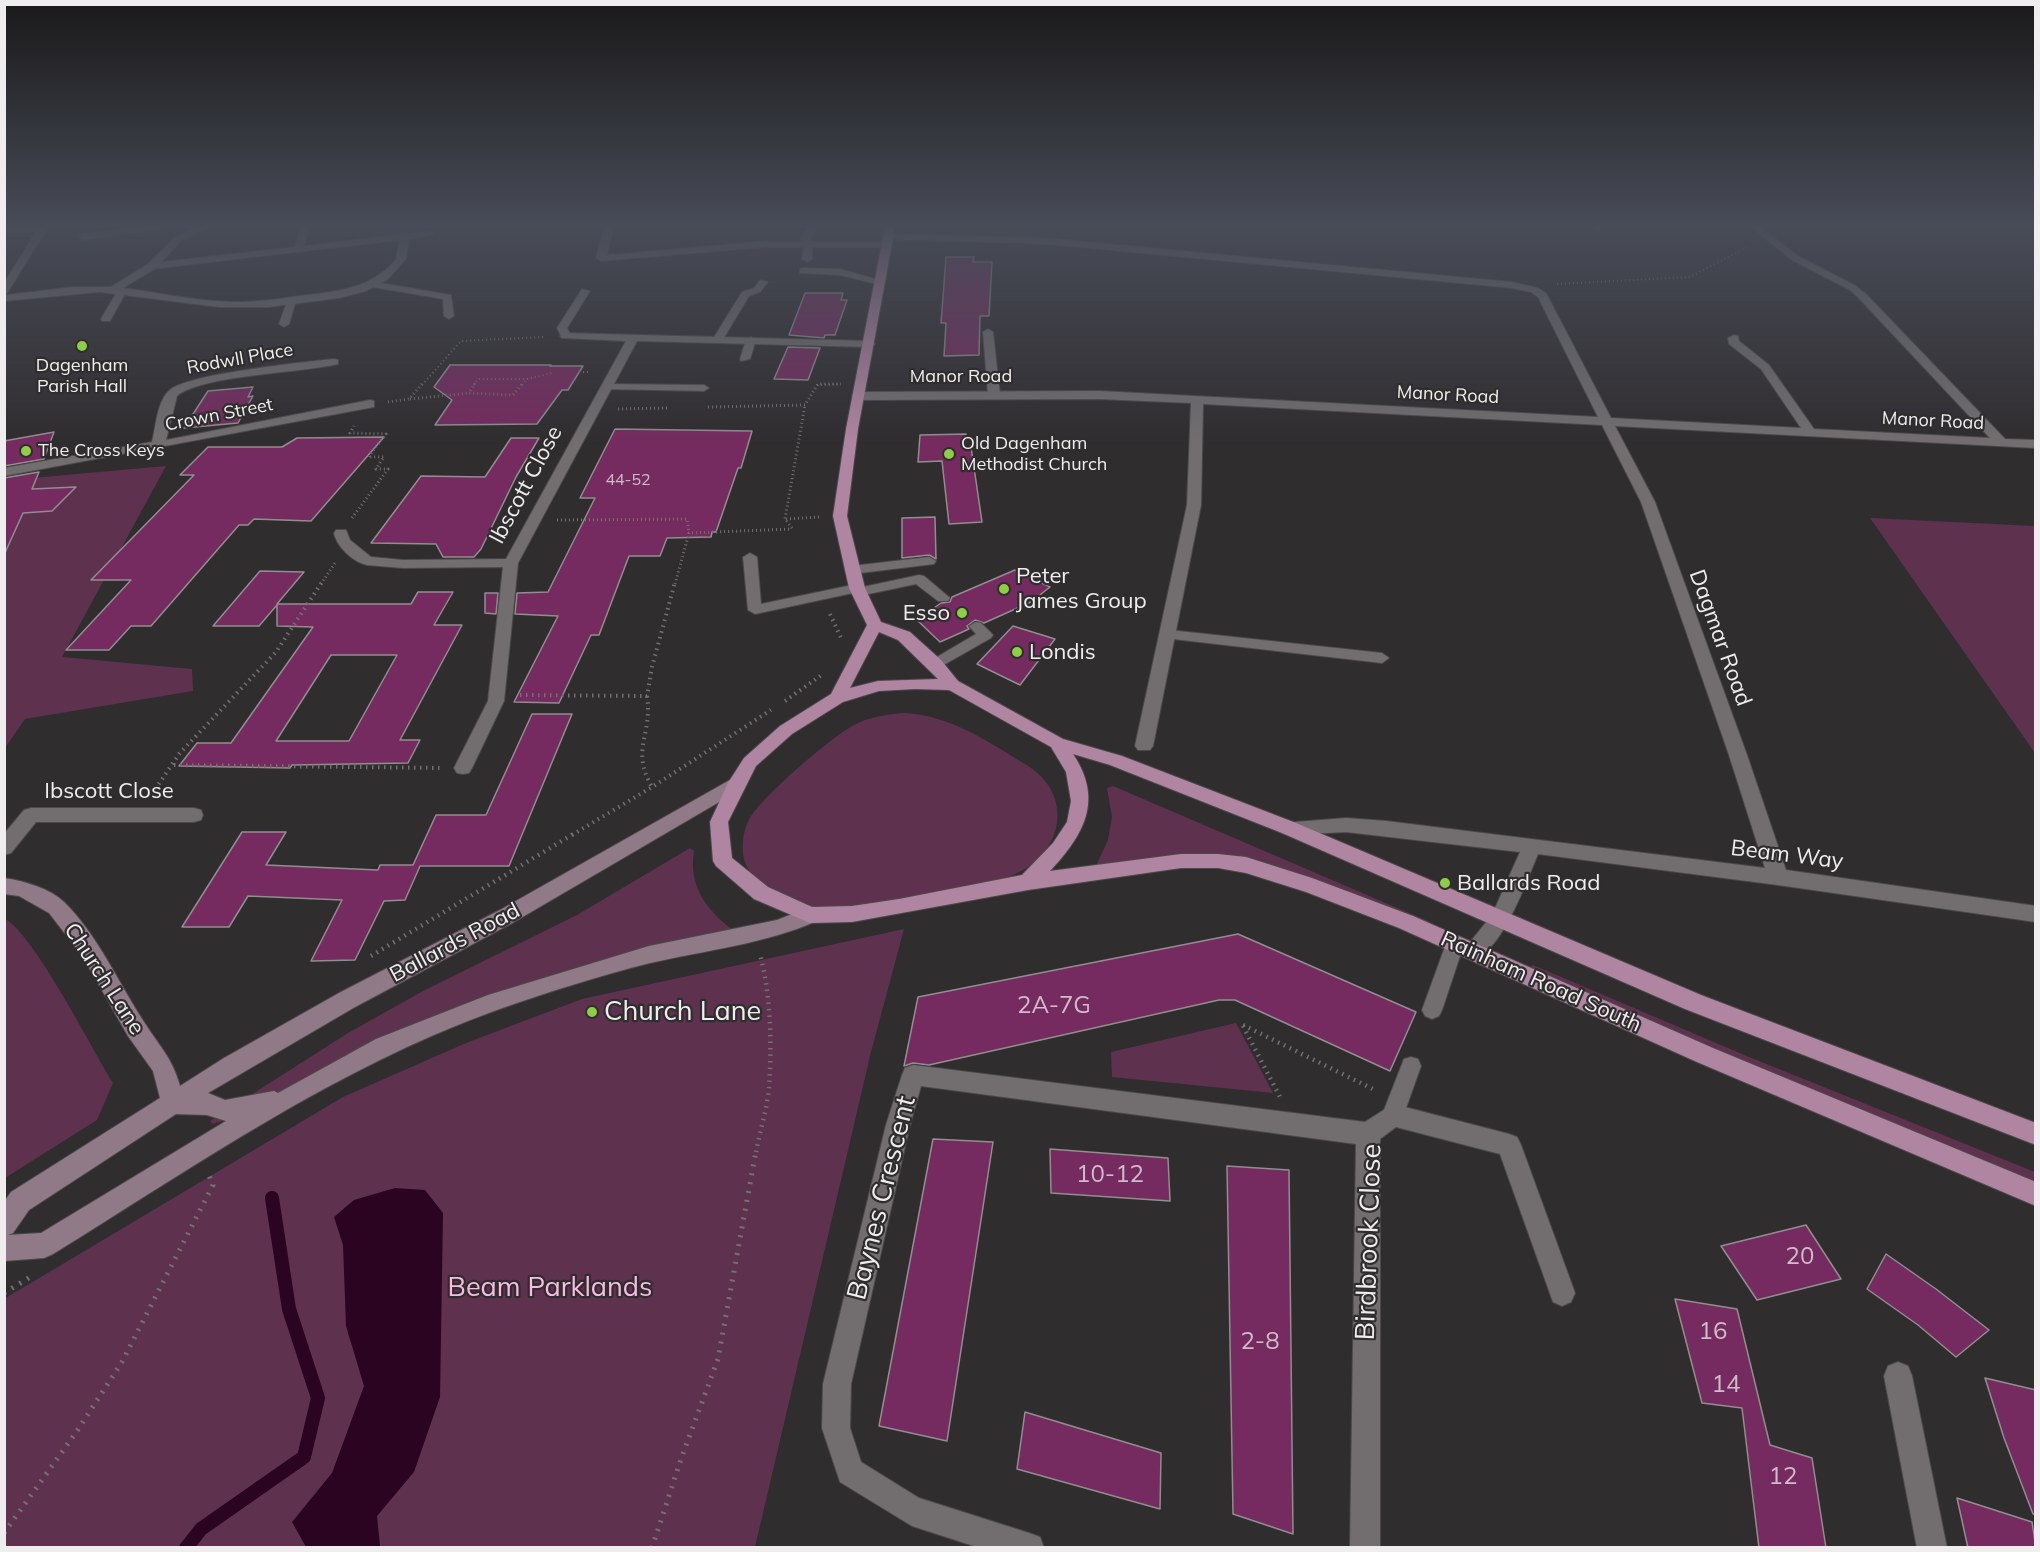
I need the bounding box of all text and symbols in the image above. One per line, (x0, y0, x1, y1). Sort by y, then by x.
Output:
marker: Dagenham Parish Hall (75, 339, 89, 353)
street label: Rodwll Place (185, 339, 295, 379)
place label: Dagenham Parish Hall (36, 355, 128, 398)
street label: Manor Road (910, 366, 1012, 388)
street label: Manor Road (1396, 382, 1500, 408)
street label: Crown Street (163, 394, 275, 436)
street label: Manor Road (1881, 408, 1985, 434)
street label: Ibscott Close (484, 422, 568, 548)
place label: Old Dagenham Methodist Church (961, 433, 1107, 476)
place label: The Cross Keys (38, 440, 165, 462)
marker: The Cross Keys (19, 444, 33, 458)
marker: Old Dagenham Methodist Church (942, 447, 956, 461)
house number: 44-52 (605, 470, 651, 490)
place label: Peter James Group (1016, 563, 1147, 614)
street label: Dagmar Road (1683, 566, 1757, 710)
marker: Peter James Group (997, 582, 1011, 596)
place label: Esso (903, 600, 950, 626)
marker: Esso (955, 606, 969, 620)
place label: Londis (1029, 639, 1096, 665)
marker: Londis (1010, 645, 1024, 659)
street label: Ibscott Close (44, 778, 174, 804)
street label: Beam Way (1729, 835, 1845, 875)
place label: Ballards Road (1457, 870, 1600, 896)
marker: Ballards Road (1438, 876, 1452, 890)
street label: Ballards Road (385, 898, 525, 988)
street label: Church Lane (58, 918, 150, 1040)
street label: Rainham Road South (1437, 926, 1645, 1038)
house number: 2A-7G (1017, 992, 1091, 1020)
place label: Church Lane (604, 996, 761, 1028)
marker: Church Lane (585, 1005, 599, 1019)
street label: Baynes Crescent (841, 1093, 923, 1303)
street label: Birdbrook Close (1349, 1143, 1389, 1341)
house number: 10-12 (1076, 1161, 1144, 1189)
house number: 20 (1786, 1243, 1814, 1271)
park label: Beam Parklands (448, 1272, 652, 1304)
house number: 16 (1699, 1318, 1727, 1346)
house number: 2-8 (1240, 1328, 1280, 1356)
house number: 14 (1712, 1371, 1740, 1399)
house number: 12 (1769, 1463, 1797, 1491)

